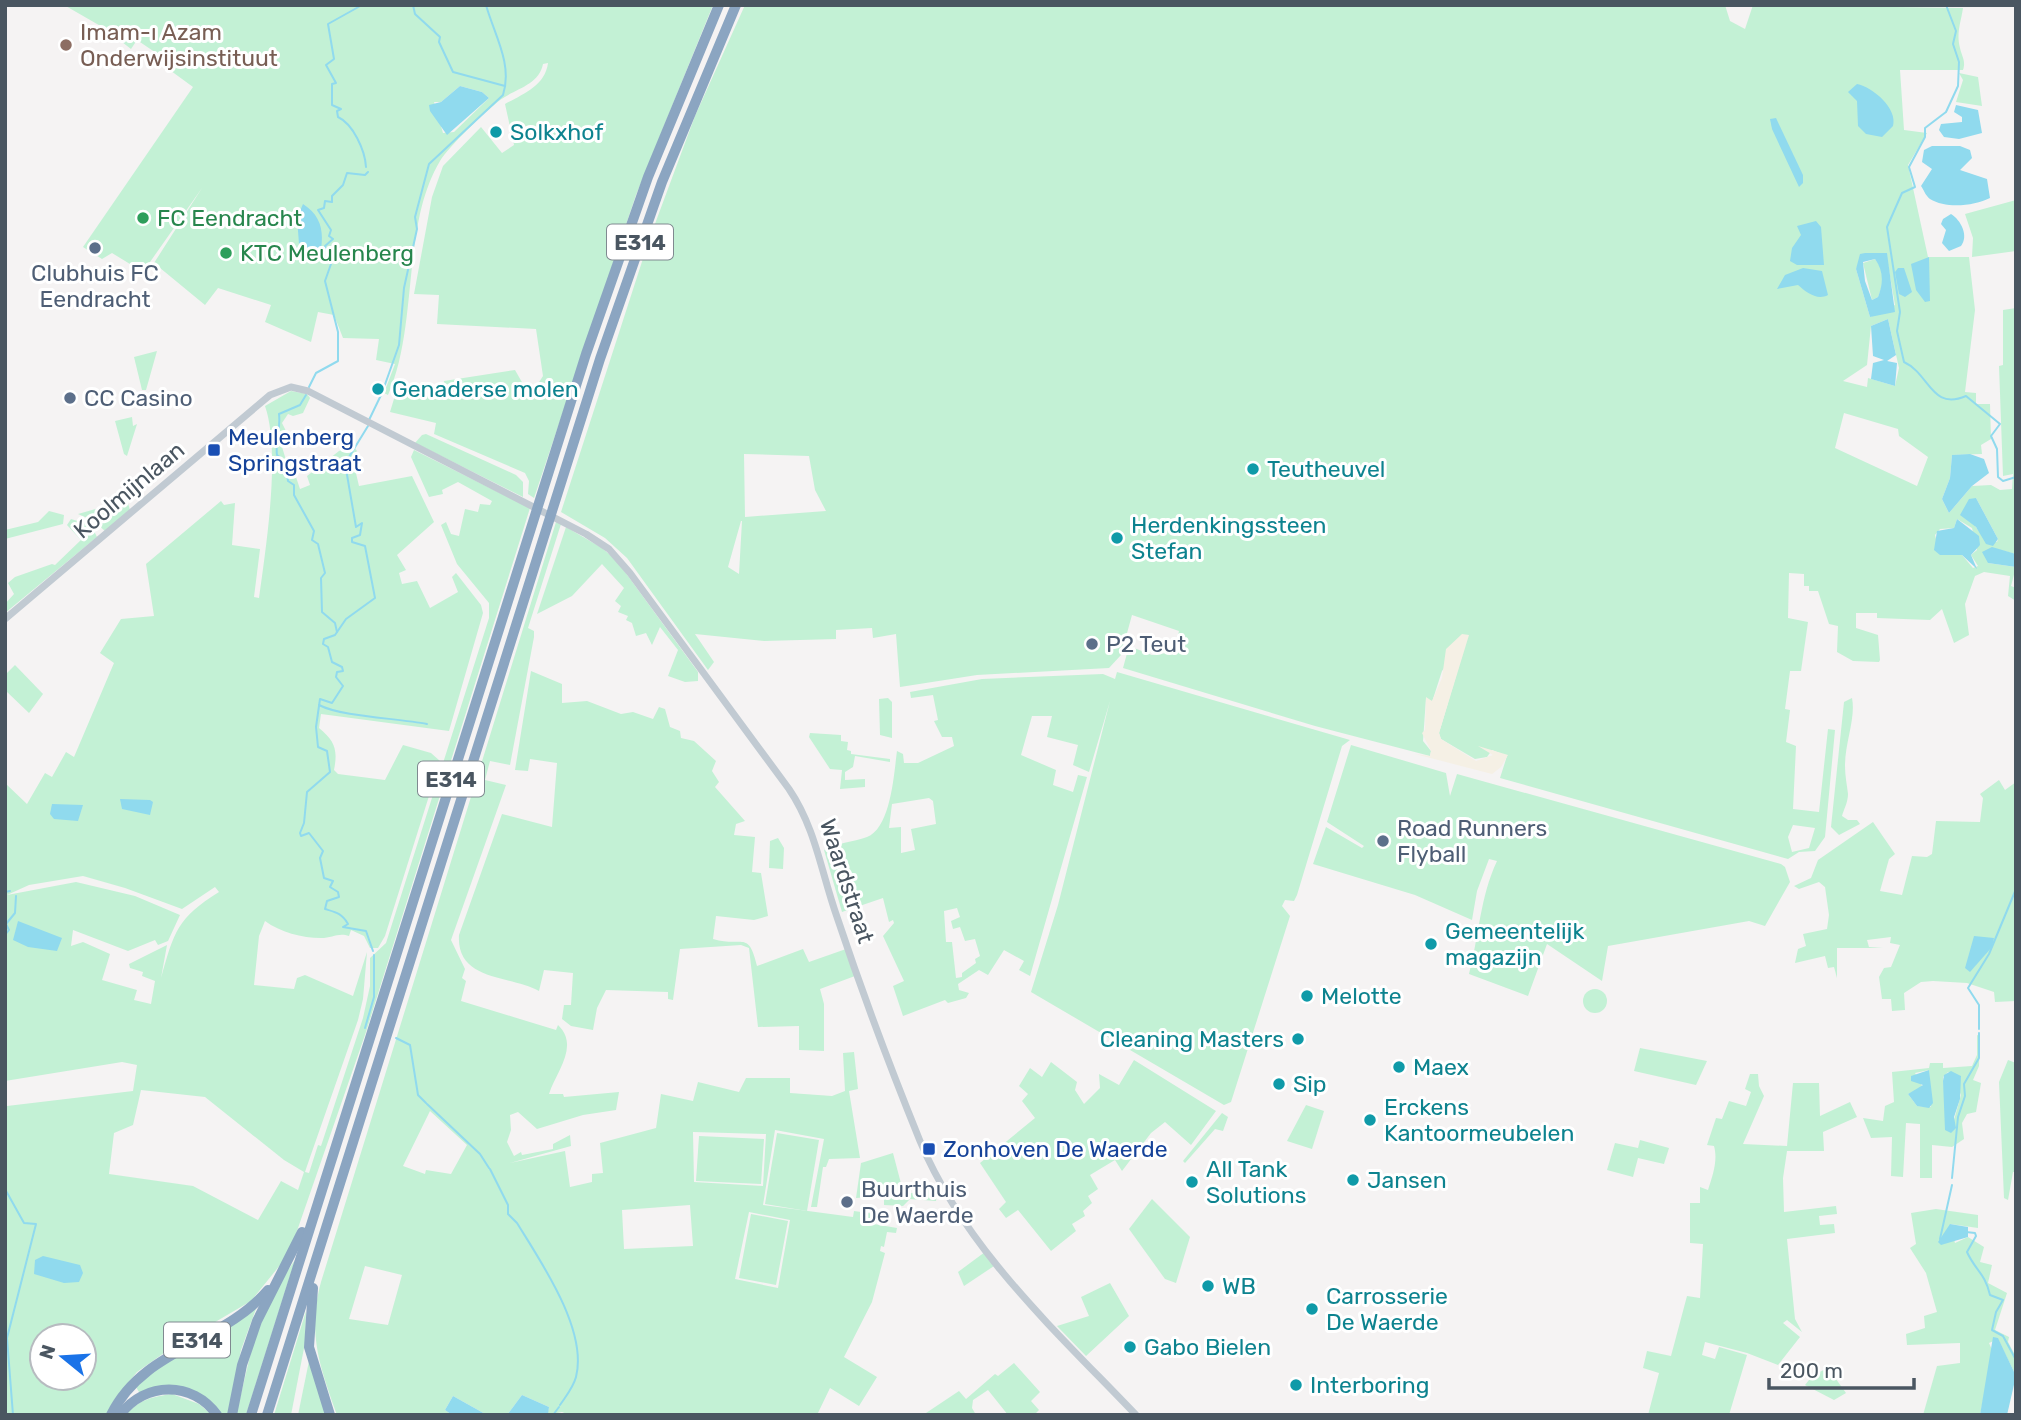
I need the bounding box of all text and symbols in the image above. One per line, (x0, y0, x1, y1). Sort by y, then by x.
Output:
place label: Imam-ı Azam Onderwijsinstituut (80, 18, 278, 72)
marker: Imam-ı Azam Onderwijsinstituut (58, 37, 74, 53)
place label: Solkxhof (510, 118, 603, 146)
marker: Solkxhof (488, 124, 504, 140)
place label: FC Eendracht (157, 204, 302, 232)
marker: FC Eendracht (135, 210, 151, 226)
road number: E314 (607, 224, 673, 260)
place label: KTC Meulenberg (240, 239, 414, 267)
marker: Clubhuis FC Eendracht (87, 240, 103, 256)
marker: KTC Meulenberg (218, 245, 234, 261)
place label: Clubhuis FC Eendracht (31, 259, 159, 313)
place label: Genaderse molen (392, 375, 579, 403)
marker: Genaderse molen (370, 381, 386, 397)
place label: CC Casino (84, 384, 193, 412)
marker: CC Casino (62, 390, 78, 406)
place label: Meulenberg Springstraat (228, 423, 362, 477)
street label: Koolmijnlaan (68, 436, 190, 544)
marker: Meulenberg Springstraat (206, 442, 222, 458)
place label: Teutheuvel (1267, 455, 1385, 483)
marker: Teutheuvel (1245, 461, 1261, 477)
place label: Herdenkingssteen Stefan (1131, 511, 1327, 565)
marker: Herdenkingssteen Stefan (1109, 530, 1125, 546)
place label: P2 Teut (1106, 630, 1186, 658)
marker: P2 Teut (1084, 636, 1100, 652)
road number: E314 (418, 762, 484, 796)
place label: Road Runners Flyball (1397, 814, 1547, 868)
street label: Waardstraat (814, 815, 880, 947)
marker: Road Runners Flyball (1375, 833, 1391, 849)
place label: Gemeentelijk magazijn (1445, 917, 1584, 971)
marker: Gemeentelijk magazijn (1423, 936, 1439, 952)
place label: Melotte (1321, 982, 1402, 1010)
marker: Melotte (1299, 988, 1315, 1004)
place label: Cleaning Masters (1100, 1025, 1284, 1053)
marker: Cleaning Masters (1290, 1031, 1306, 1047)
place label: Maex (1413, 1053, 1469, 1081)
marker: Maex (1391, 1059, 1407, 1075)
place label: Sip (1293, 1070, 1327, 1098)
marker: Sip (1271, 1076, 1287, 1092)
place label: Erckens Kantoormeubelen (1384, 1093, 1574, 1147)
marker: Erckens Kantoormeubelen (1362, 1112, 1378, 1128)
place label: Zonhoven De Waerde (943, 1135, 1168, 1163)
marker: Zonhoven De Waerde (921, 1141, 937, 1157)
place label: All Tank Solutions (1206, 1155, 1306, 1209)
place label: Jansen (1367, 1166, 1447, 1194)
marker: Jansen (1345, 1172, 1361, 1188)
marker: All Tank Solutions (1184, 1174, 1200, 1190)
place label: Buurthuis De Waerde (861, 1175, 974, 1229)
marker: Buurthuis De Waerde (839, 1194, 855, 1210)
place label: WB (1222, 1272, 1256, 1300)
marker: WB (1200, 1278, 1216, 1294)
place label: Carrosserie De Waerde (1326, 1282, 1448, 1336)
marker: Carrosserie De Waerde (1304, 1301, 1320, 1317)
north arrow (28, 1322, 98, 1392)
road number: E314 (164, 1322, 230, 1358)
place label: Gabo Bielen (1144, 1333, 1271, 1361)
marker: Gabo Bielen (1122, 1339, 1138, 1355)
text: N (34, 1342, 60, 1362)
scale bar (1769, 1346, 1914, 1390)
text: 200 m (1780, 1358, 1843, 1383)
place label: Interboring (1310, 1371, 1430, 1399)
marker: Interboring (1288, 1377, 1304, 1393)

